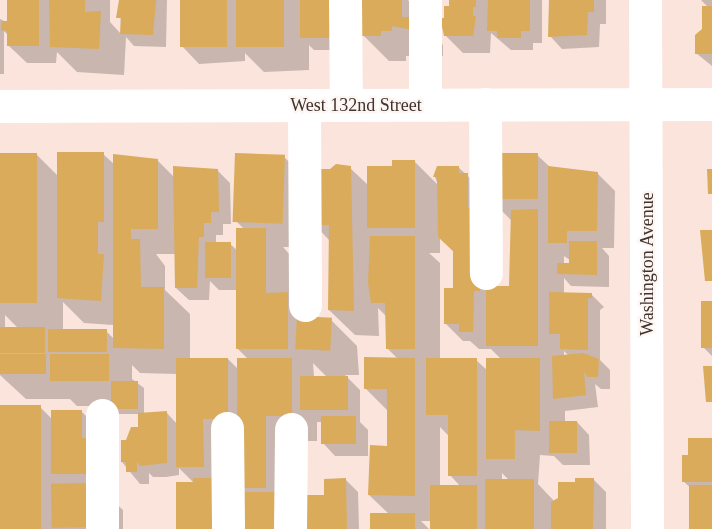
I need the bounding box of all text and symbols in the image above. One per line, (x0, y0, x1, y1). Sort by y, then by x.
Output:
street label: West 132nd Street (290, 94, 422, 116)
street label: Washington Avenue (636, 192, 658, 336)

